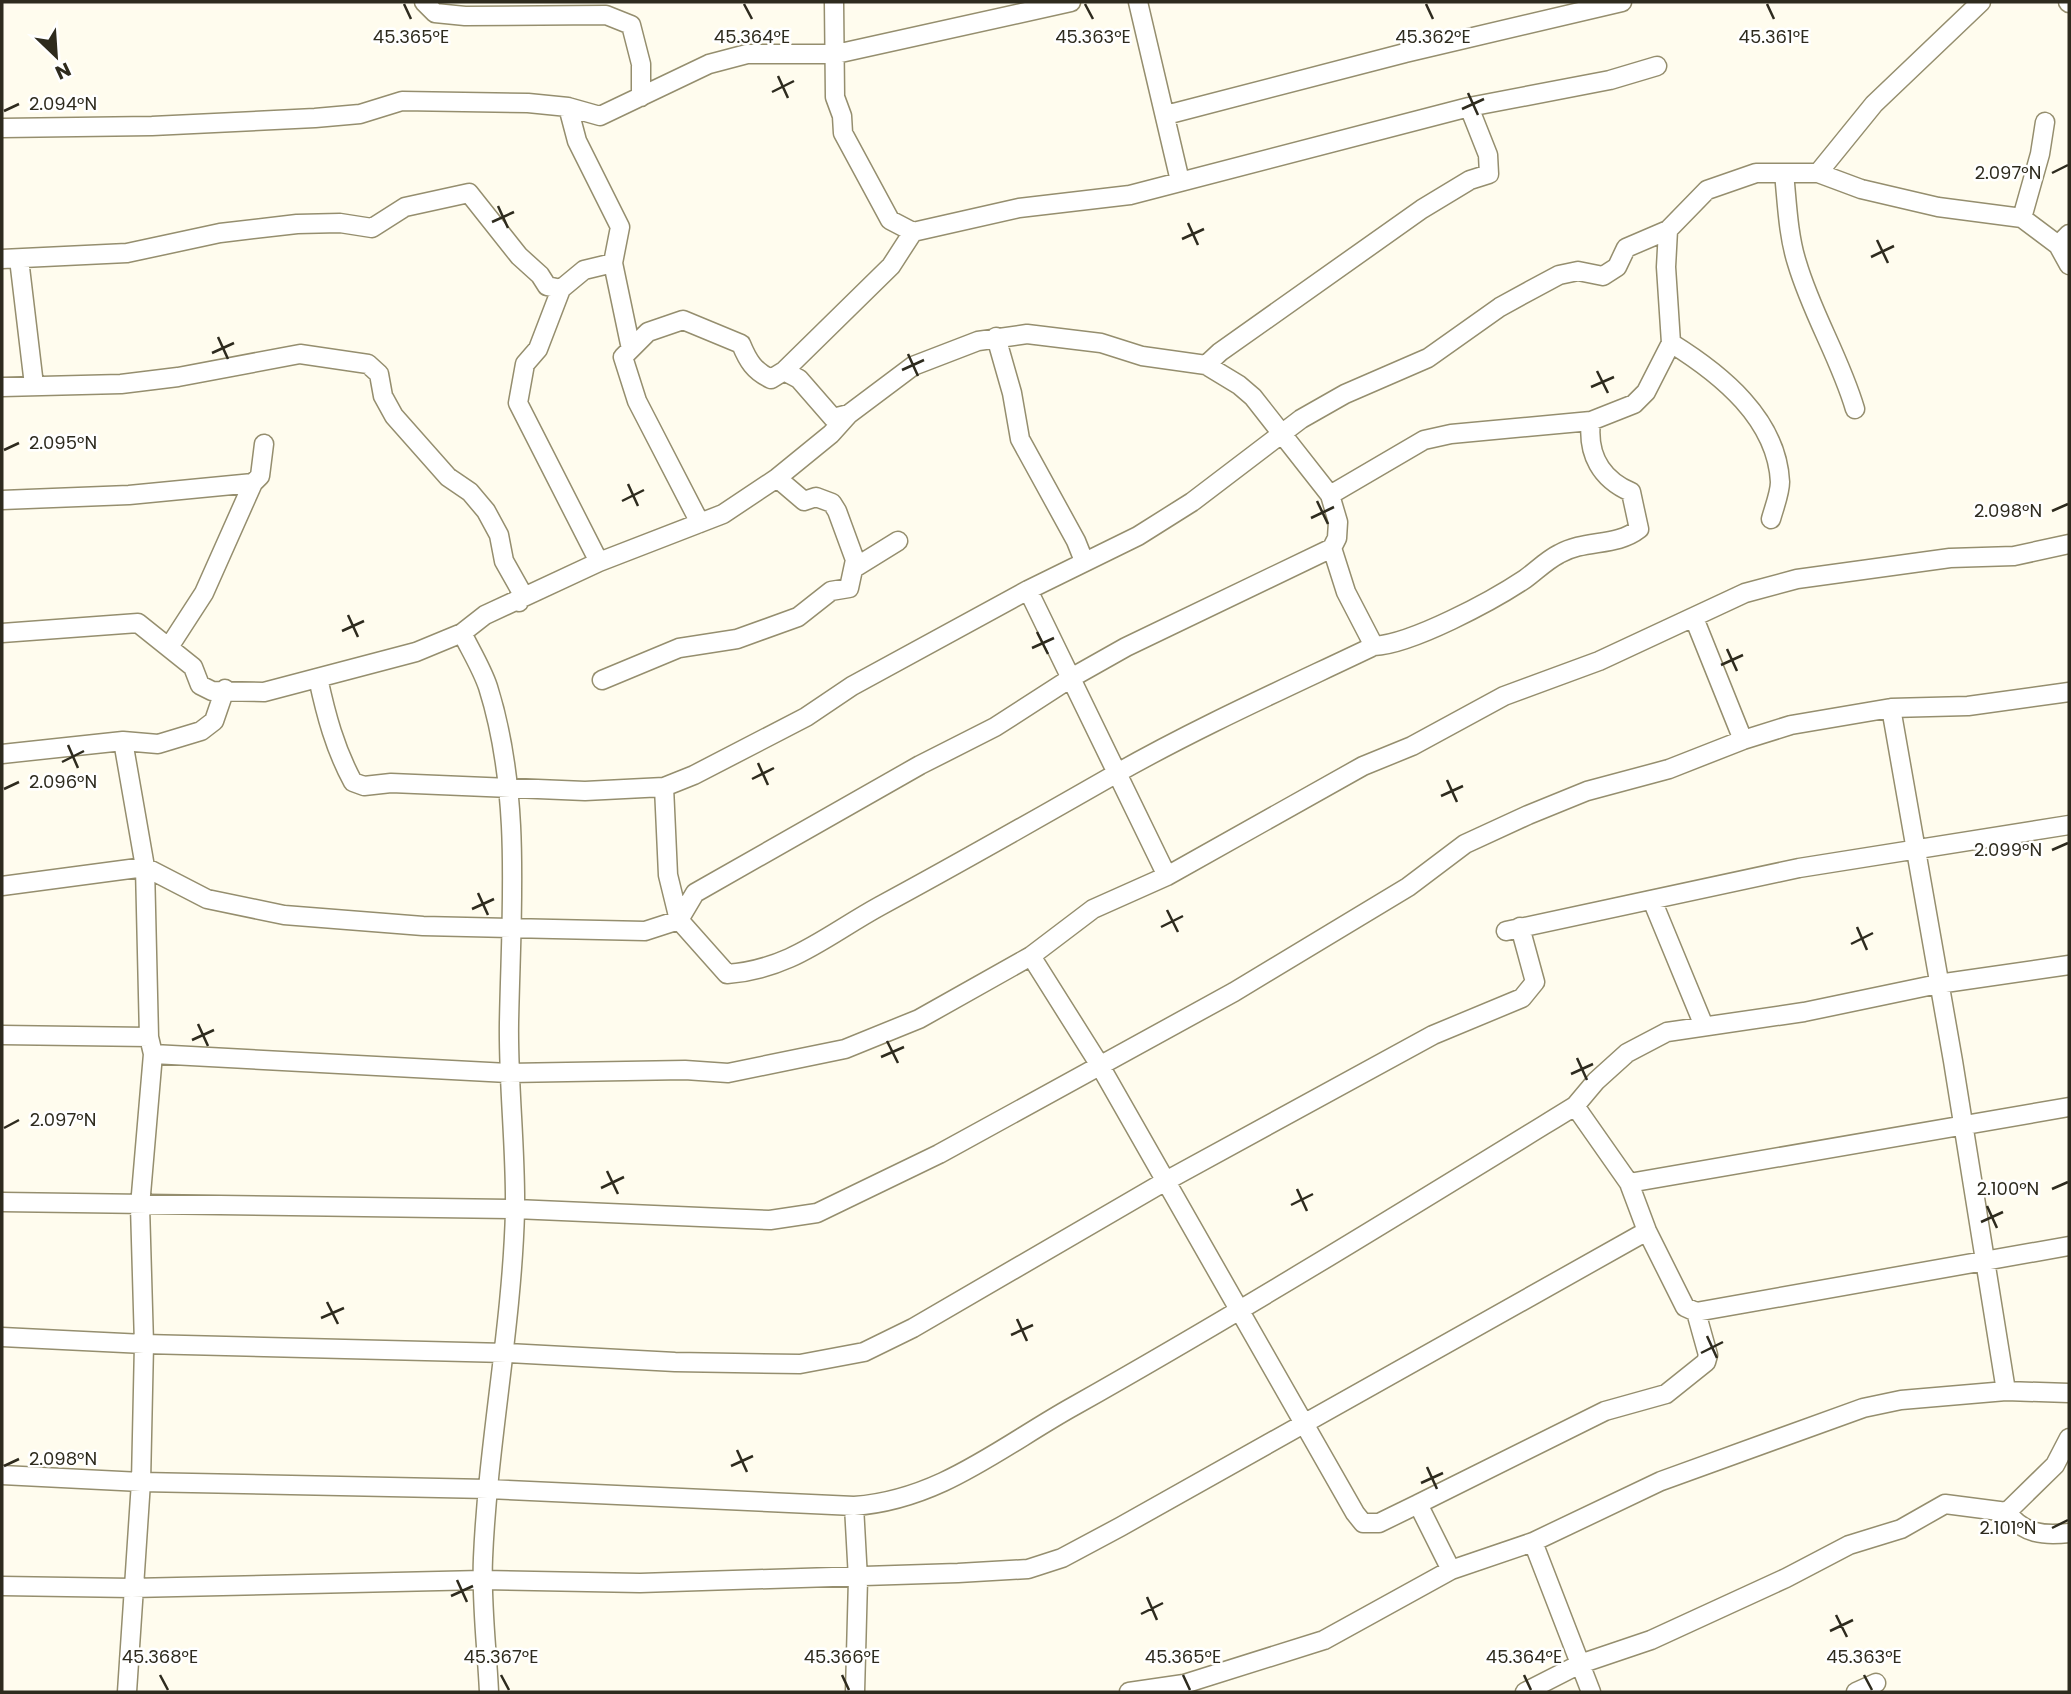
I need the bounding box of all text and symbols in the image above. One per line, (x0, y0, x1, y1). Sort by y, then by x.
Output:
north arrow (21, 21, 91, 91)
text: 45.365°E (373, 24, 449, 49)
text: 45.364°E (714, 24, 790, 49)
text: 45.363°E (1055, 24, 1131, 49)
text: 45.362°E (1395, 24, 1471, 49)
text: 45.361°E (1739, 24, 1809, 49)
text: N (51, 56, 75, 86)
text: 2.094°N (29, 91, 97, 116)
text: 2.097°N (1975, 160, 2041, 185)
text: 2.095°N (29, 430, 97, 455)
text: 2.098°N (1974, 498, 2042, 523)
text: 2.096°N (29, 769, 97, 794)
text: 2.099°N (1974, 837, 2042, 862)
text: 2.097°N (30, 1107, 96, 1132)
text: 2.100°N (1977, 1176, 2039, 1201)
text: 2.098°N (29, 1446, 97, 1471)
text: 2.101°N (1980, 1515, 2037, 1540)
text: 45.368°E (122, 1644, 198, 1669)
text: 45.367°E (464, 1644, 538, 1669)
text: 45.366°E (804, 1644, 880, 1669)
text: 45.365°E (1145, 1644, 1221, 1669)
text: 45.364°E (1486, 1644, 1562, 1669)
text: 45.363°E (1826, 1644, 1902, 1669)

